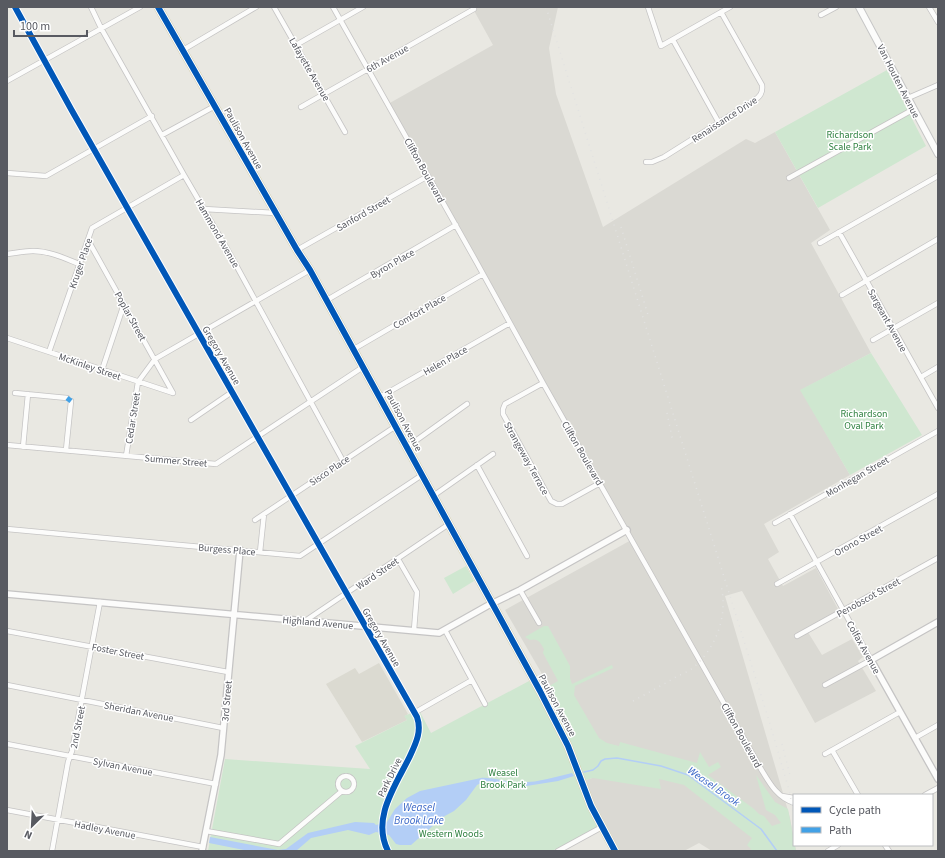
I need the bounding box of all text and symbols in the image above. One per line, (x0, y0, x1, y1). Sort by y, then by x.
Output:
scale bar (14, 12, 87, 38)
text: 100 m (20, 18, 50, 35)
street label: Lafayette Avenue (285, 35, 333, 104)
street label: 6th Avenue (364, 41, 411, 76)
street label: Van Houten Avenue (873, 42, 923, 121)
street label: Renaissance Drive (689, 93, 760, 146)
street label: Paulison Avenue (220, 105, 266, 172)
park label: Richardson Scale Park (826, 128, 874, 154)
street label: Clifton Boulevard (401, 136, 448, 205)
street label: Sanford Street (334, 192, 394, 235)
street label: Hammond Avenue (192, 196, 243, 271)
street label: Kruger Place (66, 236, 96, 290)
street label: Byron Place (368, 245, 417, 282)
street label: Sargeant Avenue (864, 286, 910, 355)
street label: Poplar Street (111, 289, 150, 344)
street label: Comfort Place (390, 291, 449, 333)
street label: Gregory Avenue (199, 323, 244, 388)
street label: Helen Place (421, 343, 470, 379)
street label: McKinley Street (57, 350, 123, 384)
street label: Paulison Avenue (381, 387, 425, 454)
street label: Cedar Street (122, 391, 144, 445)
park label: Richardson Oval Park (840, 407, 888, 433)
street label: Strangeway Terrace (500, 419, 552, 498)
street label: Clifton Boulevard (558, 419, 606, 488)
street label: Summer Street (144, 451, 208, 471)
street label: Sisco Place (306, 452, 353, 490)
street label: Monhegan Street (823, 453, 892, 501)
street label: Orono Street (832, 522, 886, 560)
street label: Burgess Place (198, 541, 256, 559)
street label: Ward Street (353, 554, 402, 593)
street label: Penobscot Street (834, 574, 903, 621)
street label: Gregory Avenue (359, 605, 404, 670)
street label: Highland Avenue (282, 613, 354, 633)
street label: Colfax Avenue (843, 618, 883, 677)
street label: Foster Street (90, 640, 146, 664)
street label: Paulison Avenue (535, 672, 579, 739)
street label: 3rd Street (218, 679, 236, 722)
street label: Sheridan Avenue (103, 698, 175, 726)
street label: Clifton Boulevard (718, 701, 765, 770)
street label: 2nd Street (67, 704, 89, 750)
street label: Sylvan Avenue (92, 754, 154, 780)
street label: Park Drive (374, 755, 405, 800)
water label: Weasel Brook (685, 763, 743, 810)
park label: Weasel Brook Park (480, 766, 526, 792)
legend (793, 794, 933, 846)
water label: Weasel Brook Lake (394, 800, 444, 828)
text: Cycle path (829, 802, 881, 819)
north arrow (12, 806, 52, 846)
street label: Hadley Avenue (73, 817, 137, 843)
text: Path (829, 822, 852, 839)
text: N (22, 826, 35, 843)
park label: Western Woods (419, 827, 483, 841)

